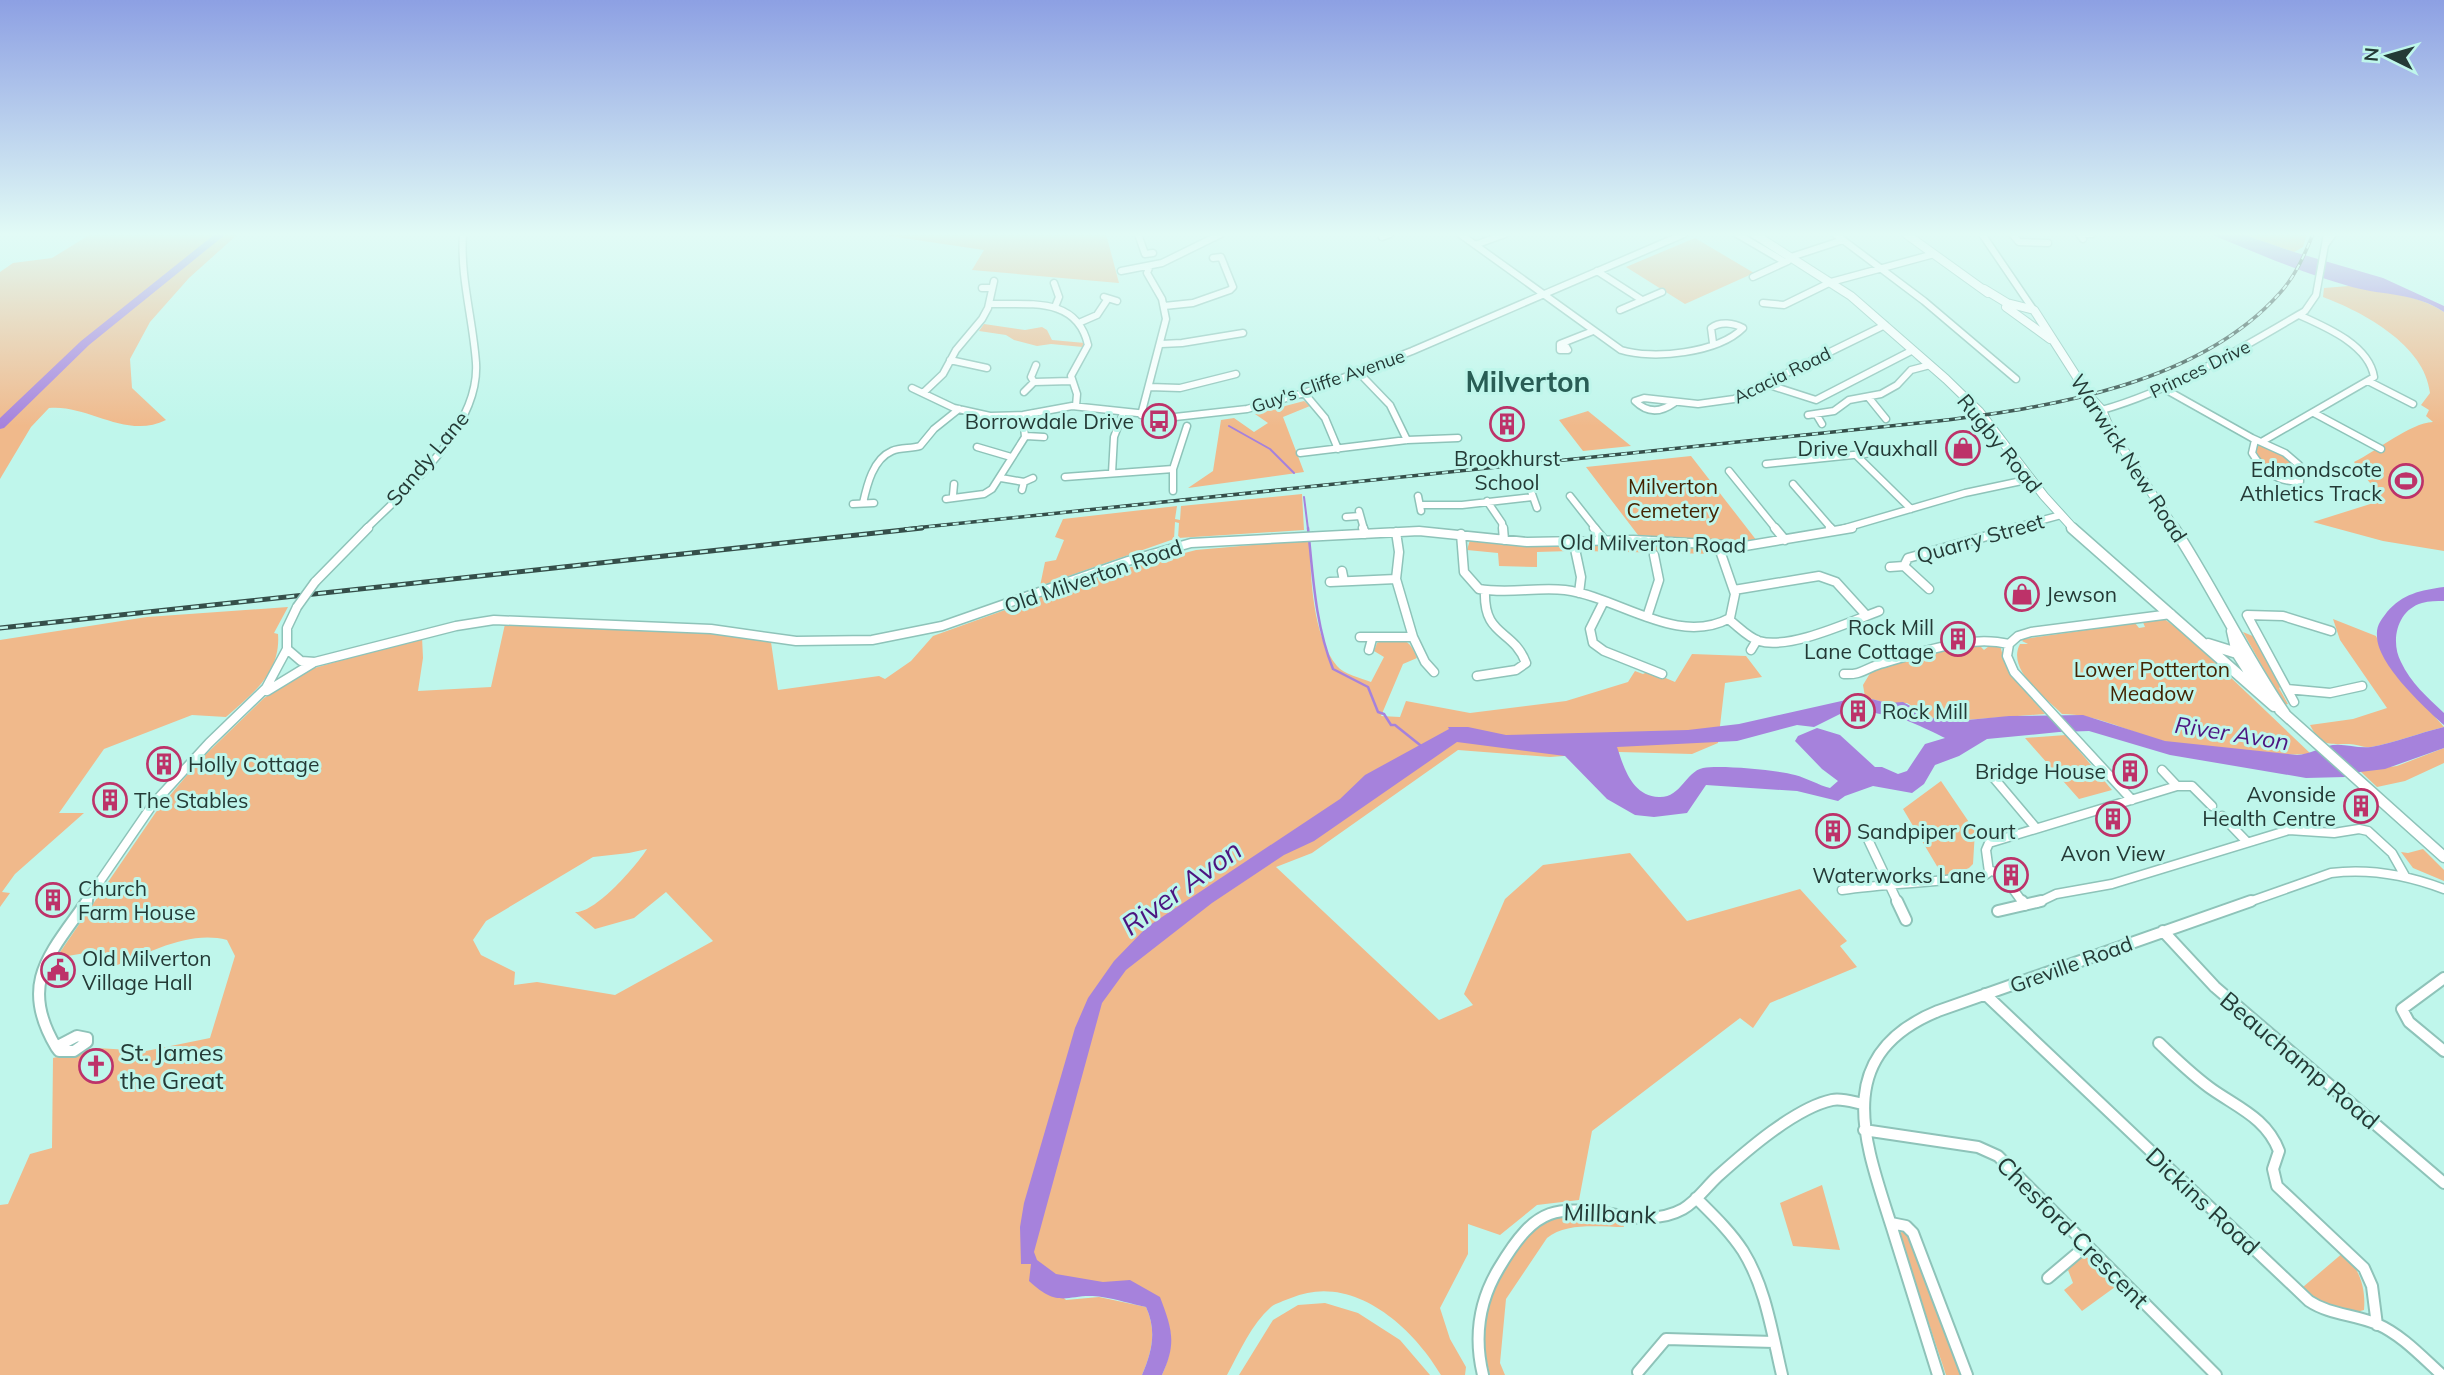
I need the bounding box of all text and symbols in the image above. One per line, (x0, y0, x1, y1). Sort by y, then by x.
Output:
north arrow (2353, 21, 2423, 91)
text: N (2358, 46, 2384, 63)
street label: Princes Drive (2146, 335, 2254, 403)
street label: Acacia Road (1729, 342, 1835, 408)
street label: Guy's Cliffe Avenue (1248, 344, 1408, 418)
district label: Milverton (1466, 364, 1591, 399)
street label: Warwick New Road (2065, 369, 2193, 547)
street label: Rugby Road (1952, 388, 2048, 498)
bus stop icon: Borrowdale Drive (1140, 402, 1178, 440)
building icon: Brookhurst School (1488, 405, 1526, 443)
street label: Sandy Lane (380, 406, 474, 510)
place label: Borrowdale Drive (965, 408, 1134, 434)
shop icon: Drive Vauxhall (1944, 429, 1982, 467)
place label: Drive Vauxhall (1797, 435, 1938, 461)
place label: Brookhurst School (1454, 445, 1560, 495)
place label: Edmondscote Athletics Track (2240, 456, 2382, 506)
sports icon: Edmondscote Athletics Track (2387, 462, 2425, 500)
park label: Milverton Cemetery (1627, 473, 1719, 523)
street label: Quarry Street (1913, 507, 2047, 569)
street label: Old Milverton Road (1560, 528, 1746, 558)
street label: Old Milverton Road (1001, 533, 1185, 619)
shop icon: Jewson (2003, 575, 2041, 613)
place label: Jewson (2046, 581, 2117, 607)
place label: Rock Mill Lane Cottage (1804, 614, 1934, 664)
building icon: Rock Mill Lane Cottage (1939, 620, 1977, 658)
park label: Lower Potterton Meadow (2074, 656, 2230, 706)
building icon: Rock Mill (1839, 692, 1877, 730)
place label: Rock Mill (1882, 698, 1968, 724)
water label: River Avon (2173, 710, 2291, 756)
building icon: Holly Cottage (145, 745, 183, 783)
place label: Holly Cottage (188, 751, 319, 777)
building icon: Bridge House (2111, 752, 2149, 790)
place label: Bridge House (1975, 758, 2106, 784)
building icon: The Stables (91, 781, 129, 819)
place label: Avonside Health Centre (2202, 781, 2336, 831)
place label: The Stables (134, 787, 248, 813)
building icon: Avonside Health Centre (2342, 787, 2380, 825)
building icon: Avon View (2094, 800, 2132, 838)
building icon: Sandpiper Court (1814, 812, 1852, 850)
place label: Sandpiper Court (1857, 818, 2016, 844)
water label: River Avon (1114, 832, 1248, 942)
place label: Avon View (2061, 840, 2165, 866)
building icon: Waterworks Lane (1992, 856, 2030, 894)
place label: Waterworks Lane (1812, 862, 1986, 888)
place label: Church Farm House (78, 875, 196, 925)
building icon: Church Farm House (34, 881, 72, 919)
street label: Greville Road (2006, 930, 2136, 998)
place label: Old Milverton Village Hall (82, 945, 211, 995)
public building icon: Old Milverton Village Hall (39, 951, 77, 989)
street label: Beauchamp Road (2214, 985, 2386, 1135)
place label: St. James the Great (120, 1037, 224, 1095)
church icon: St. James the Great (77, 1047, 115, 1085)
street label: Dickins Road (2140, 1141, 2266, 1261)
street label: Chesford Crescent (1991, 1150, 2155, 1314)
street label: Millbank (1563, 1196, 1658, 1230)

